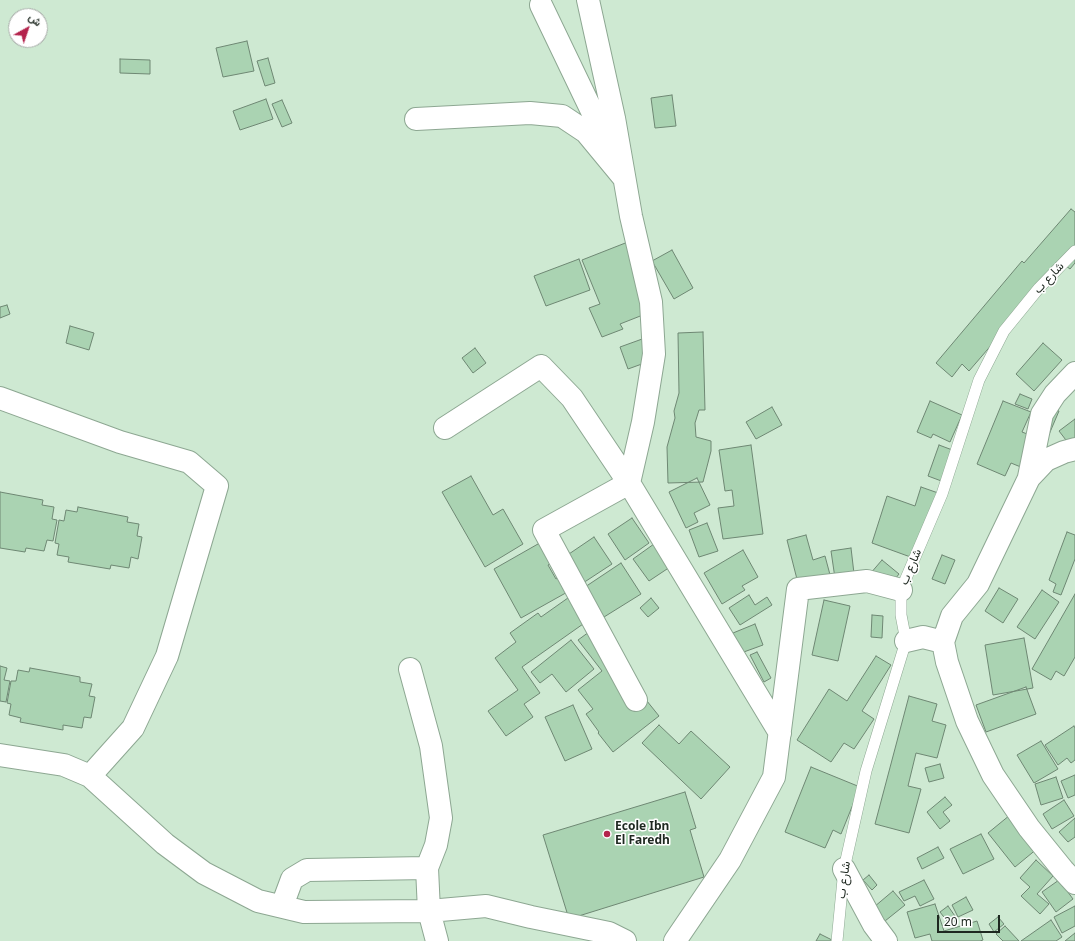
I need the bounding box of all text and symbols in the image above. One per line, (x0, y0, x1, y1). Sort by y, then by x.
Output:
north arrow (8, 8, 48, 48)
text: ش (26, 9, 45, 29)
street label: شارع ب (1031, 259, 1067, 297)
street label: شارع ب (897, 547, 925, 587)
place label: Ecole Ibn El Faredh (615, 820, 670, 848)
marker: Ecole Ibn El Faredh (602, 829, 612, 839)
street label: شارع ب (834, 860, 854, 900)
scale bar (939, 907, 1002, 933)
text: 20 m (944, 913, 972, 930)

